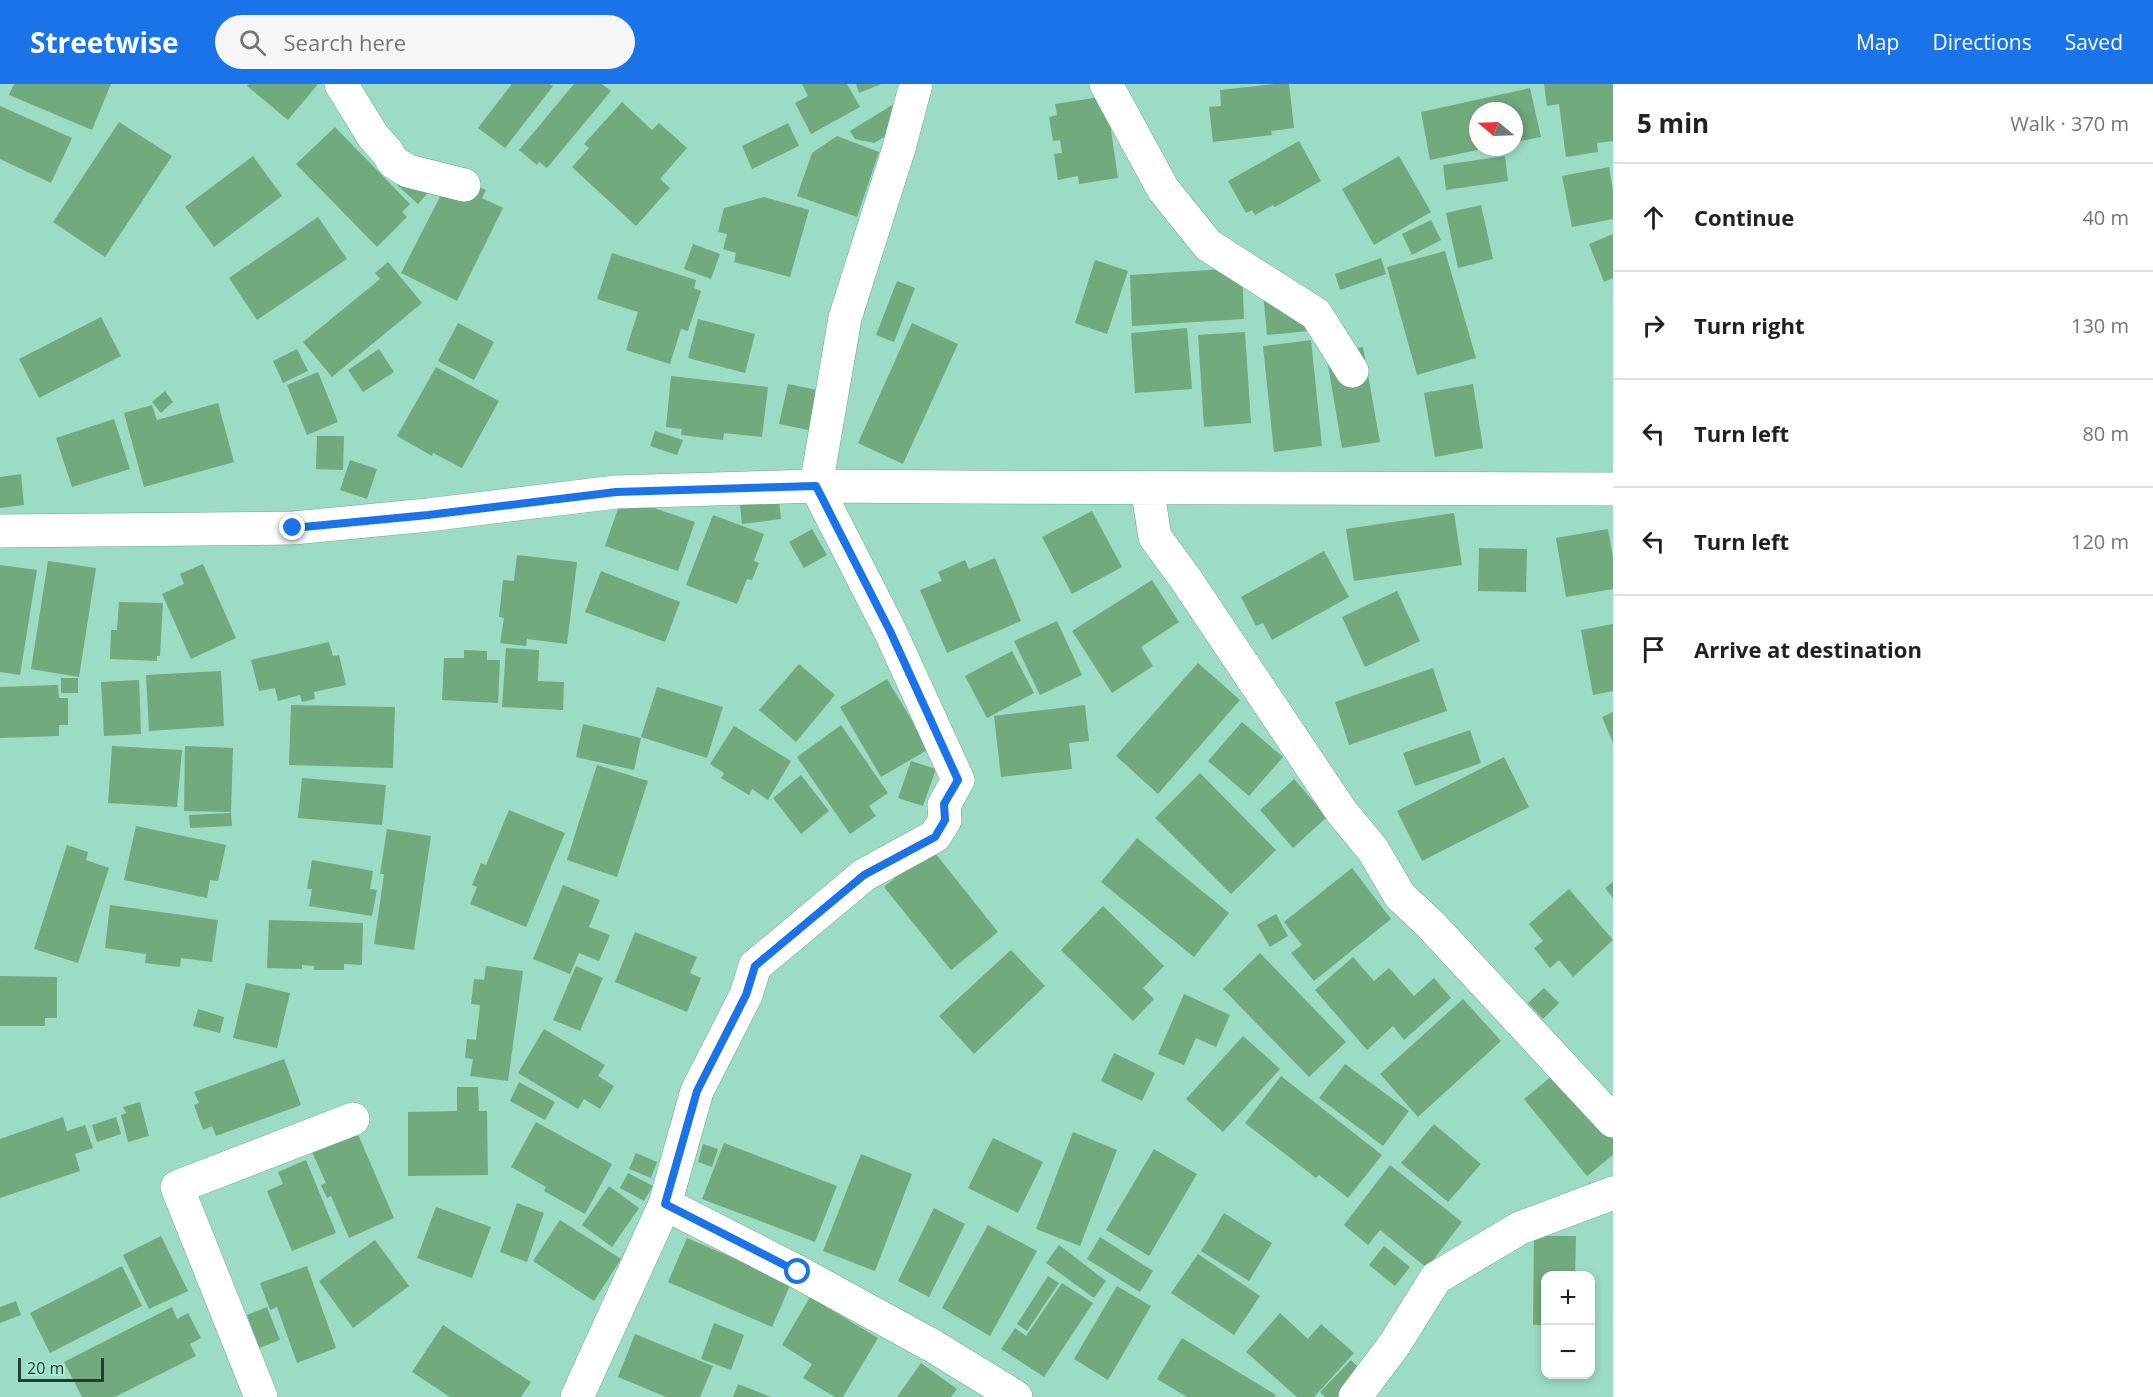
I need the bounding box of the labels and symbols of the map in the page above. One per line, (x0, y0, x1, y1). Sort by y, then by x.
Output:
north arrow (1469, 102, 1523, 156)
route end (279, 514, 305, 540)
route start (784, 1258, 810, 1284)
scale bar (18, 1355, 104, 1382)

